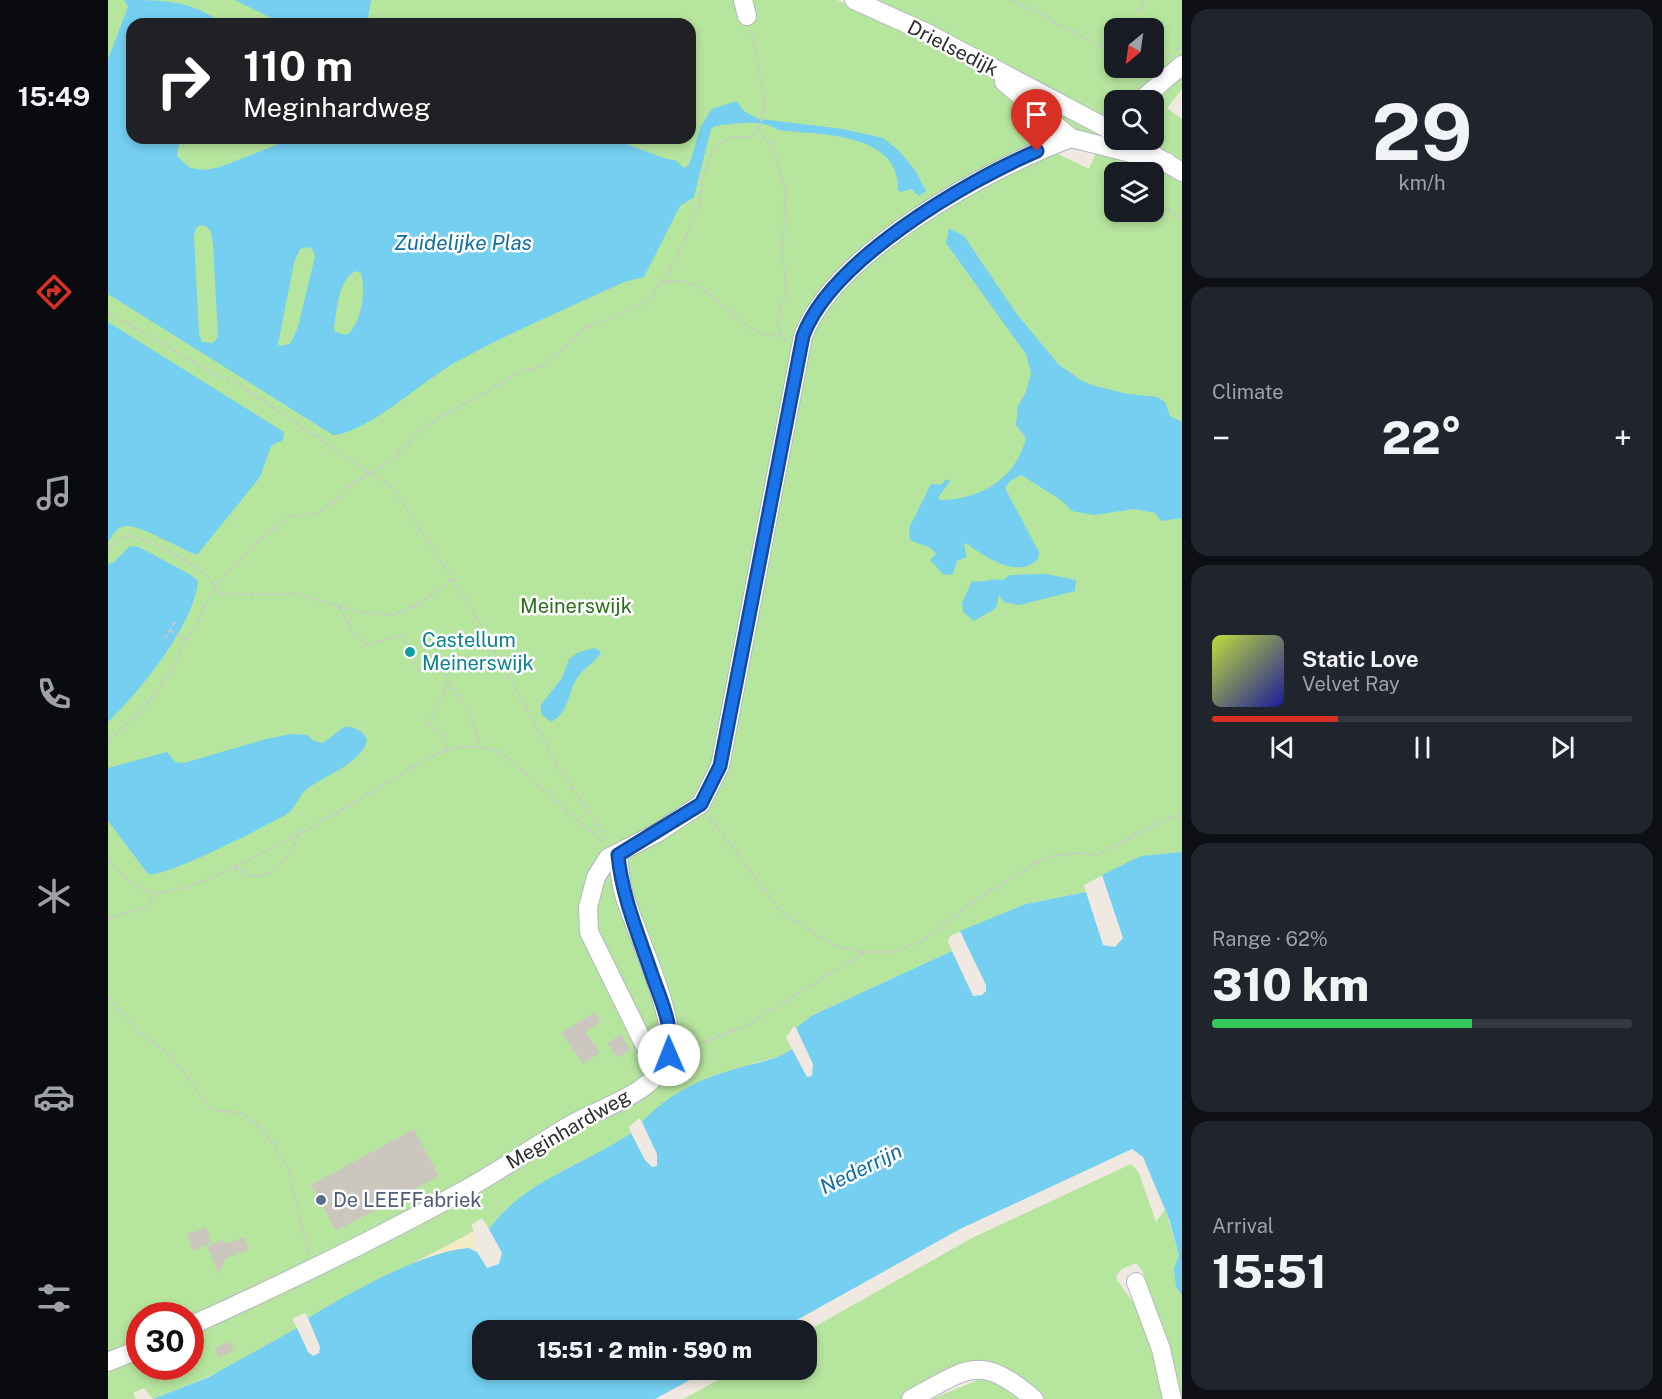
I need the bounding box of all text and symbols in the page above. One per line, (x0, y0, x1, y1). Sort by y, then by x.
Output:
street label: Drielsedijk (904, 15, 1002, 81)
north arrow (1104, 18, 1164, 78)
map controls (1104, 18, 1164, 222)
text: 110 m (243, 41, 353, 90)
icon: right (144, 42, 222, 120)
text: 15:49 (18, 80, 90, 112)
text: 29 (1372, 86, 1472, 178)
pin (1011, 89, 1062, 151)
button: search (1104, 90, 1164, 150)
text: Meginhardweg (243, 91, 431, 123)
icon: arrive (1020, 98, 1053, 131)
button: layers (1104, 162, 1164, 222)
text: km/h (1398, 171, 1446, 195)
water label: Zuidelijke Plas (394, 230, 532, 255)
icon: directions (33, 271, 75, 313)
text: Climate (1212, 380, 1284, 404)
text: 22° (1382, 411, 1462, 464)
text: − (1212, 419, 1230, 457)
text: + (1614, 419, 1632, 457)
icon: music (33, 472, 75, 514)
park label: Meinerswijk (520, 594, 632, 618)
place label: Castellum Meinerswijk (422, 628, 534, 675)
marker: Castellum Meinerswijk (403, 645, 417, 659)
text: Static Love (1302, 646, 1419, 672)
text: Velvet Ray (1302, 672, 1400, 696)
icon: phone (33, 673, 75, 715)
icon: previous (1266, 731, 1299, 764)
icon: pause (1406, 731, 1439, 764)
icon: next (1546, 731, 1579, 764)
icon: climate (33, 875, 75, 917)
text: Range · 62% (1212, 927, 1328, 951)
text: 310 km (1212, 958, 1369, 1011)
position arrow (637, 1023, 701, 1087)
icon: car (33, 1076, 75, 1118)
street label: Meginhardweg (502, 1084, 634, 1174)
water label: Nederrijn (816, 1138, 906, 1199)
place label: De LEEFFabriek (333, 1188, 481, 1212)
marker: De LEEFFabriek (314, 1193, 328, 1207)
text: Arrival (1212, 1214, 1274, 1238)
text: 15:51 (1212, 1245, 1327, 1298)
icon: filters (33, 1277, 75, 1319)
speed limit sign: 30 (126, 1302, 204, 1380)
text: 15:51 · 2 min · 590 m (537, 1337, 752, 1363)

